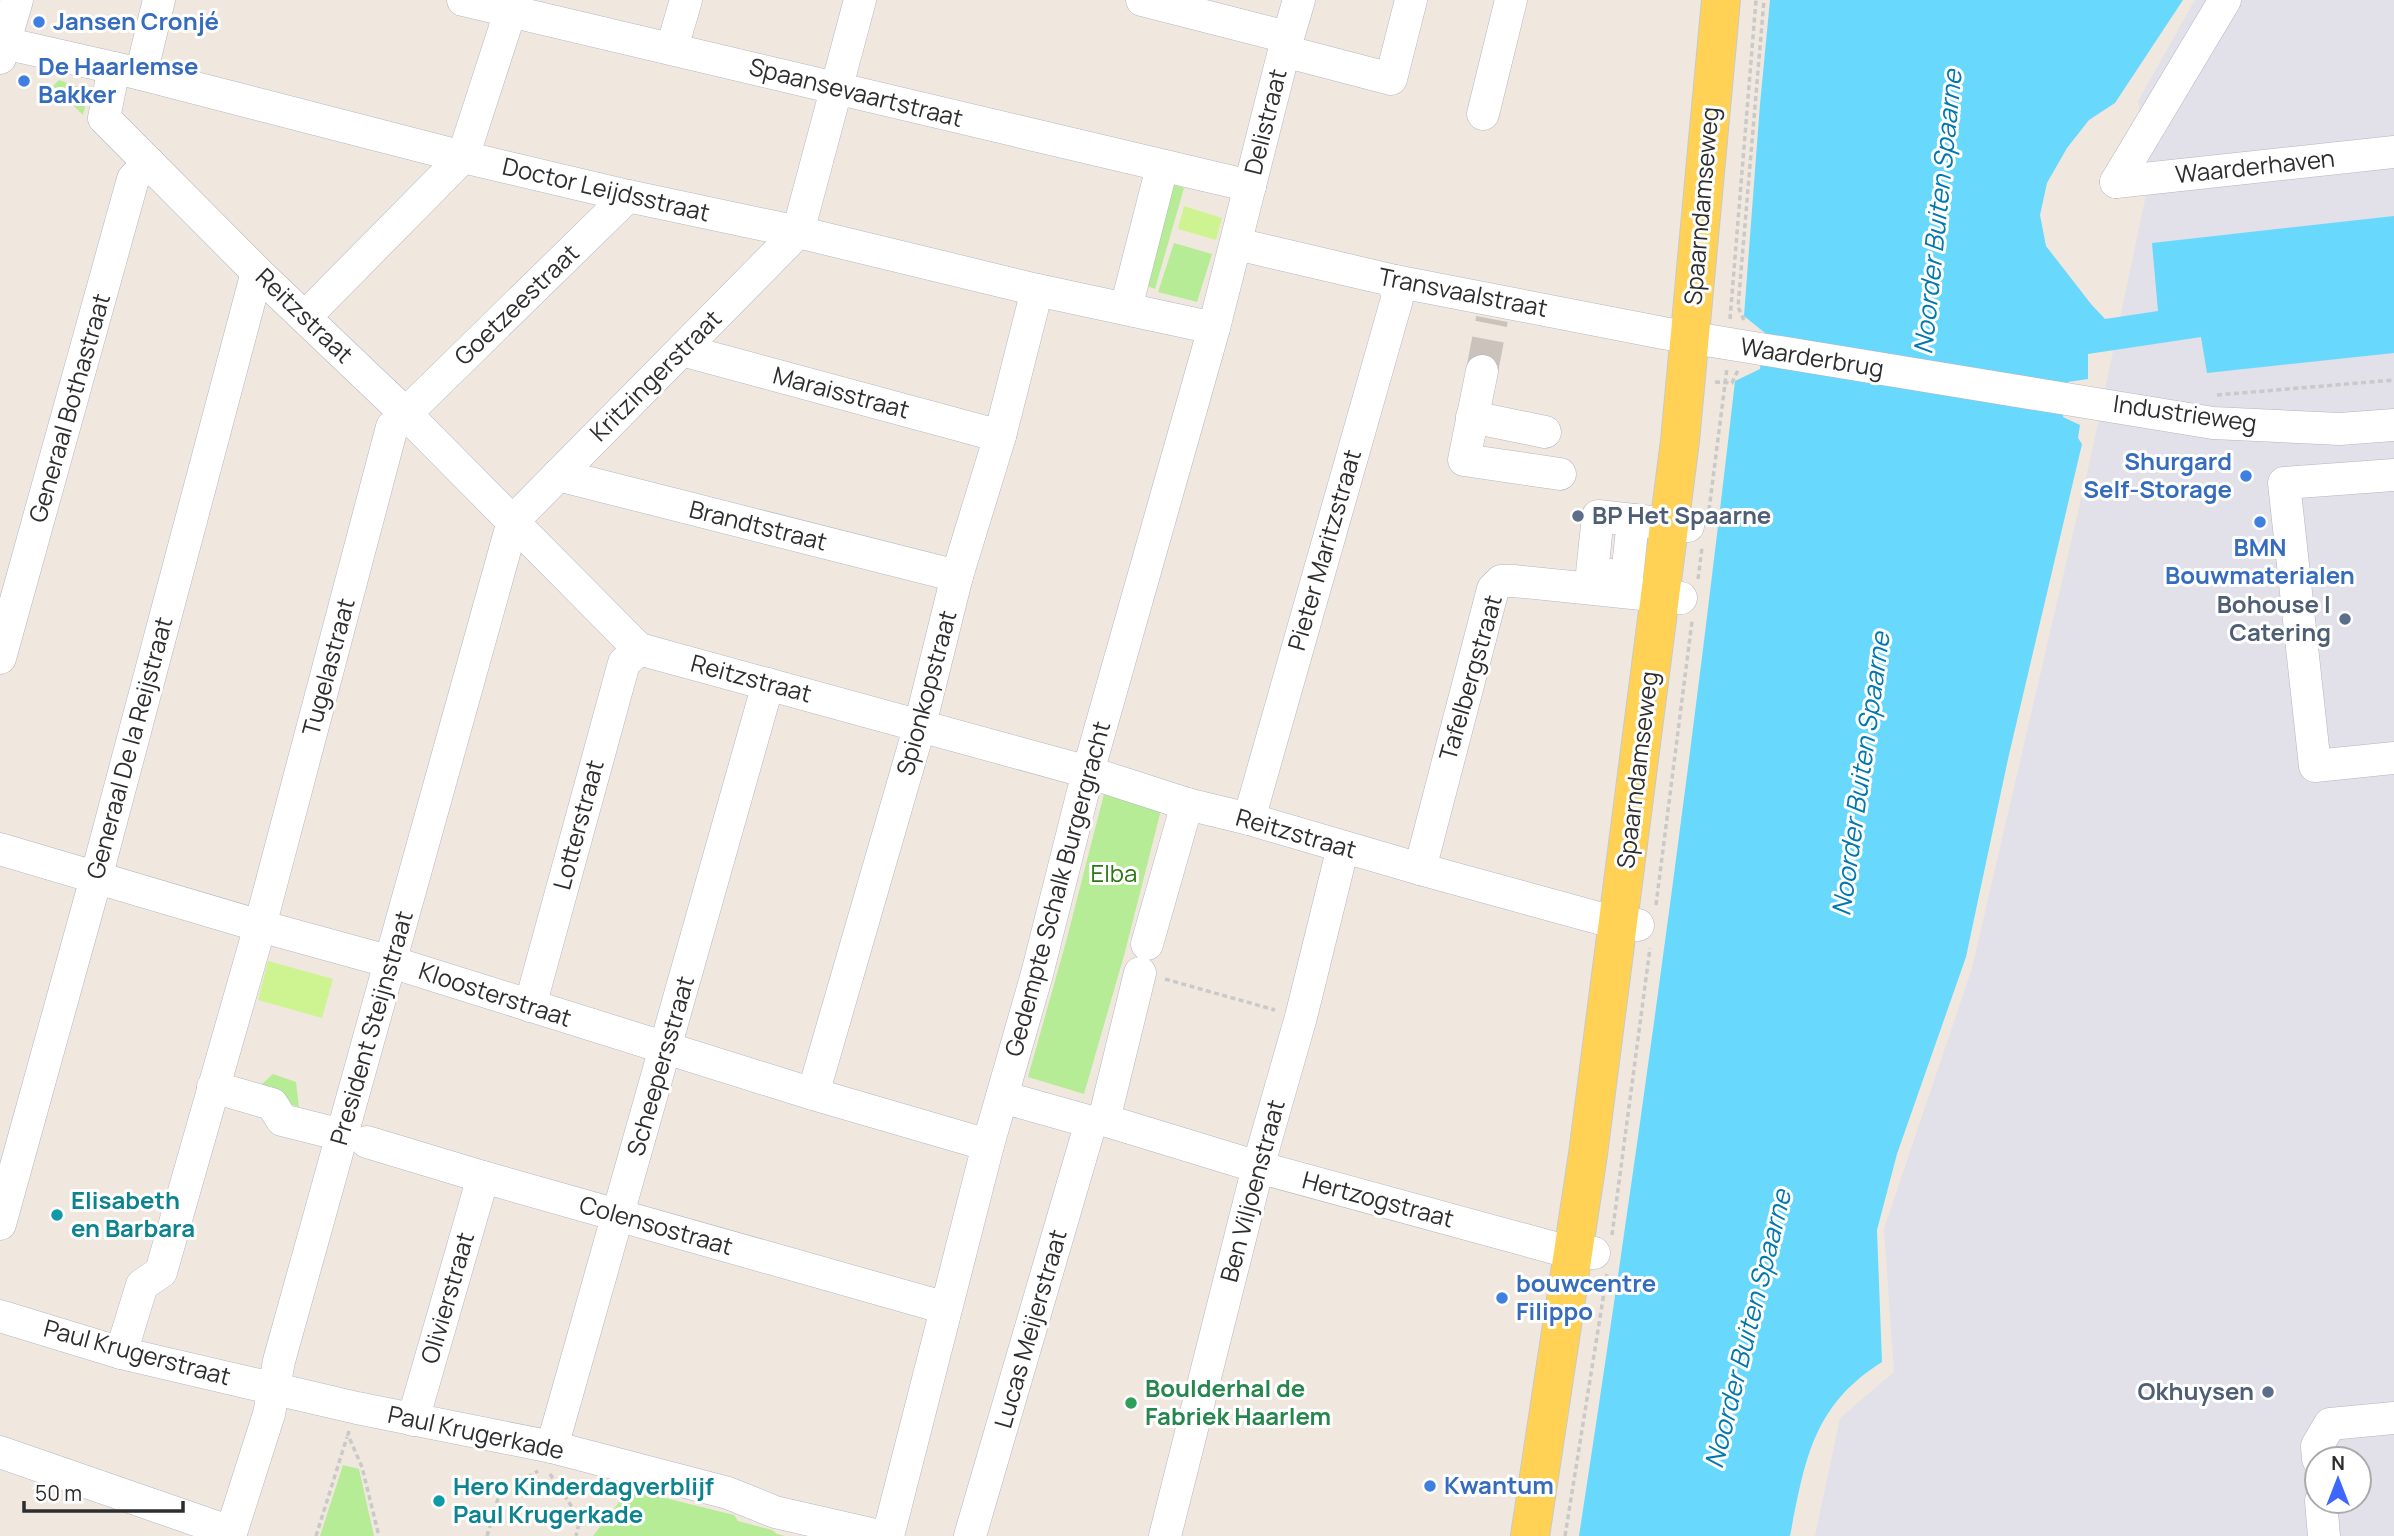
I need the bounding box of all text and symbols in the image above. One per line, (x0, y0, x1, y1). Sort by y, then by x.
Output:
place label: Jansen Cronjé (53, 4, 219, 37)
marker: Jansen Cronjé (31, 14, 47, 30)
place label: De Haarlemse Bakker (38, 49, 198, 110)
street label: Spaansevaartstraat (746, 49, 967, 134)
street label: Delistraat (1235, 65, 1294, 178)
water label: Noorder Buiten Spaarne (1904, 66, 1970, 356)
marker: De Haarlemse Bakker (16, 73, 32, 89)
street label: Spaarndamseweg (1675, 105, 1726, 306)
street label: Waarderhaven (2174, 141, 2336, 190)
street label: Doctor Leijdsstraat (499, 149, 713, 228)
street label: Goetzeestraat (447, 236, 585, 372)
street label: Transvaalstraat (1376, 259, 1551, 324)
street label: Reitzstraat (249, 260, 361, 370)
street label: Generaal Bothastraat (20, 289, 117, 526)
street label: Kritzingerstraat (582, 302, 728, 448)
street label: Waarderbrug (1738, 329, 1886, 384)
street label: Maraisstraat (770, 358, 913, 426)
street label: Industrieweg (2111, 386, 2259, 439)
place label: Shurgard Self-Storage (2083, 444, 2232, 505)
street label: Pieter Maritzstraat (1279, 445, 1368, 654)
marker: Shurgard Self-Storage (2238, 468, 2254, 484)
street label: Brandtstraat (686, 491, 831, 558)
place label: BP Het Spaarne (1592, 498, 1771, 531)
marker: BP Het Spaarne (1570, 508, 1586, 524)
marker: BMN Bouwmaterialen (2252, 514, 2268, 530)
place label: BMN Bouwmaterialen (2165, 530, 2355, 591)
place label: Bohouse | Catering (2217, 587, 2331, 648)
street label: Tafelbergstraat (1430, 591, 1509, 764)
street label: Tugelastraat (293, 594, 362, 739)
street label: Spionkopstraat (888, 606, 963, 779)
marker: Bohouse | Catering (2337, 611, 2353, 627)
street label: Generaal De la Reijstraat (78, 613, 179, 882)
water label: Noorder Buiten Spaarne (1822, 628, 1898, 918)
street label: Reitzstraat (687, 646, 815, 710)
street label: Spaarndamseweg (1608, 669, 1665, 870)
street label: Gedempte Schalk Burgergracht (996, 717, 1117, 1060)
street label: Lotterstraat (544, 756, 611, 893)
street label: Reitzstraat (1232, 800, 1360, 865)
park label: Elba (1091, 856, 1137, 889)
street label: President Steijnstraat (321, 907, 420, 1149)
street label: Kloosterstraat (415, 953, 576, 1034)
street label: Scheepersstraat (618, 972, 701, 1159)
street label: Ben Viljoenstraat (1211, 1096, 1292, 1285)
street label: Hertzogstraat (1299, 1162, 1458, 1235)
place label: Elisabeth en Barbara (71, 1183, 195, 1244)
water label: Noorder Buiten Spaarne (1695, 1184, 1800, 1472)
street label: Colensostraat (576, 1187, 737, 1262)
marker: Elisabeth en Barbara (49, 1207, 65, 1223)
street label: Lucas Meijerstraat (985, 1225, 1074, 1432)
street label: Olivierstraat (412, 1228, 481, 1367)
place label: bouwcentre Filippo (1516, 1266, 1656, 1327)
marker: bouwcentre Filippo (1494, 1290, 1510, 1306)
street label: Paul Krugerstraat (40, 1311, 234, 1392)
place label: Boulderhal de Fabriek Haarlem (1145, 1371, 1331, 1432)
place label: Okhuysen (2138, 1374, 2254, 1407)
marker: Okhuysen (2260, 1384, 2276, 1400)
marker: Boulderhal de Fabriek Haarlem (1123, 1395, 1139, 1411)
street label: Paul Krugerkade (385, 1397, 568, 1466)
north arrow (2303, 1445, 2373, 1515)
text: N (2331, 1450, 2345, 1476)
place label: Kwantum (1444, 1468, 1554, 1501)
place label: Hero Kinderdagverblijf Paul Krugerkade (453, 1469, 714, 1530)
scale bar (24, 1470, 184, 1514)
marker: Kwantum (1422, 1478, 1438, 1494)
text: 50 m (35, 1479, 82, 1507)
marker: Hero Kinderdagverblijf Paul Krugerkade (431, 1493, 447, 1509)

